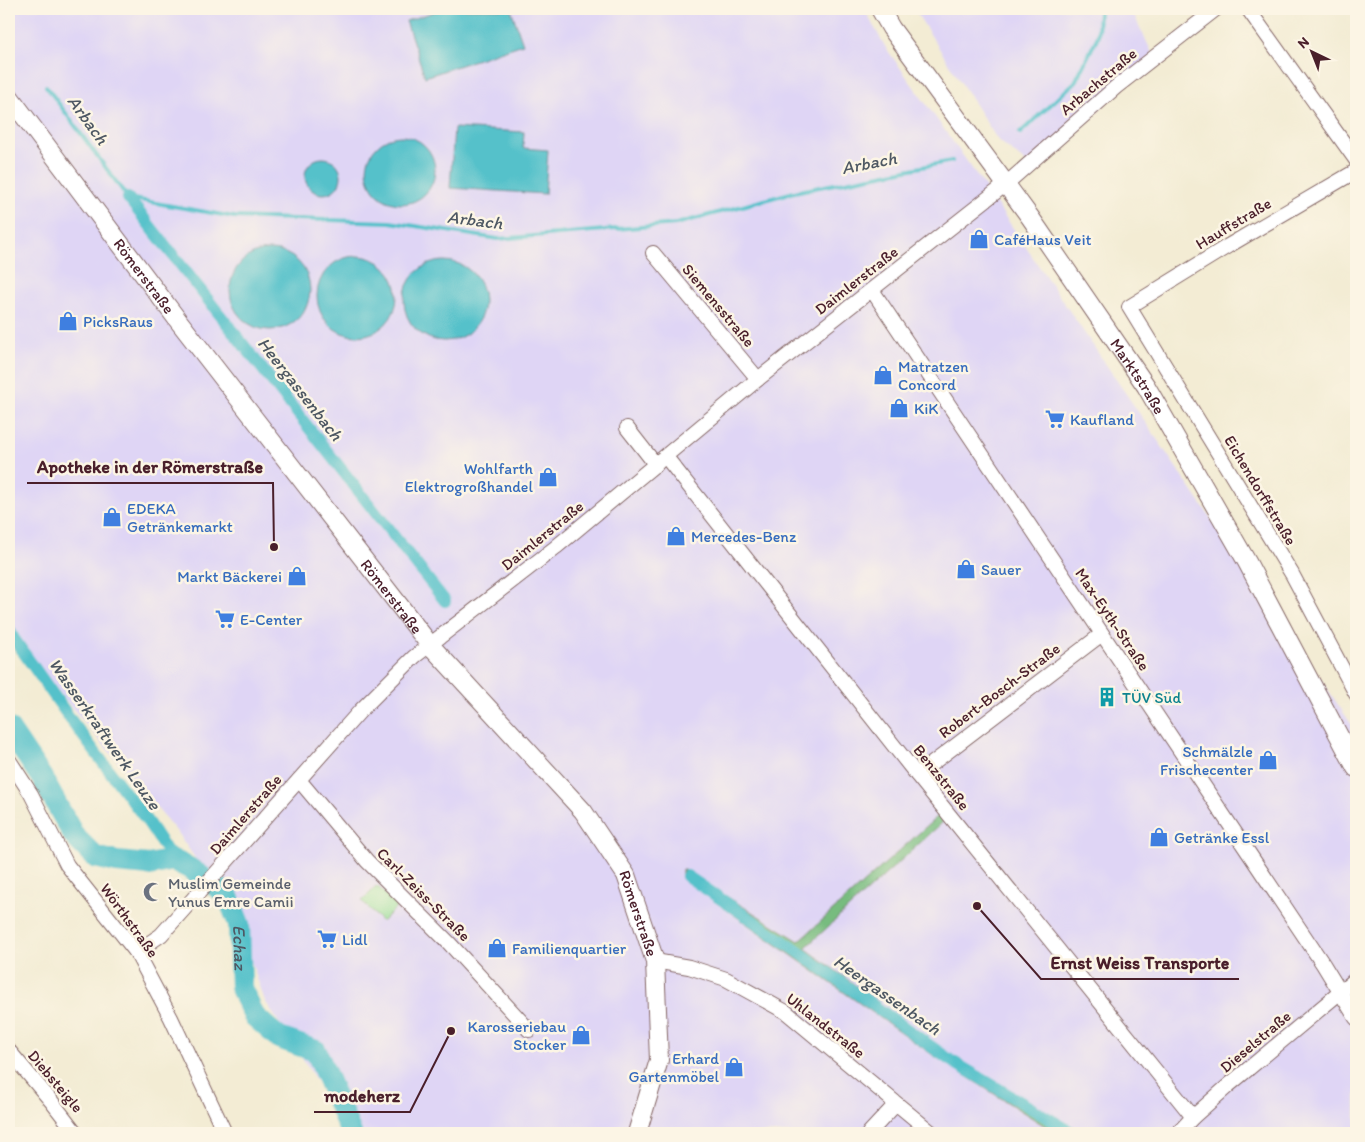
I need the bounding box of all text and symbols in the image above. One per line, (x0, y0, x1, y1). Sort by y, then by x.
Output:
north arrow (1288, 28, 1338, 78)
text: N (1294, 33, 1313, 52)
street label: Arbachstraße (1056, 44, 1141, 119)
water label: Arbach (63, 91, 113, 149)
water label: Arbach (840, 147, 899, 179)
street label: Hauffstraße (1192, 193, 1275, 253)
water label: Arbach (446, 206, 504, 234)
shop icon: CaféHaus Veit (968, 228, 990, 250)
place label: CaféHaus Veit (994, 230, 1092, 249)
street label: Römerstraße (109, 234, 179, 318)
street label: Daimlerstraße (811, 242, 902, 319)
street label: Siemensstraße (678, 260, 759, 351)
shop icon: PicksRaus (57, 310, 79, 332)
place label: PicksRaus (83, 312, 153, 331)
water label: Heergassenbach (253, 333, 348, 446)
street label: Marktstraße (1106, 335, 1169, 418)
place label: Matratzen Concord (898, 357, 969, 394)
shop icon: Matratzen Concord (872, 364, 894, 386)
shop icon: KiK (888, 397, 910, 419)
place label: KiK (914, 399, 938, 418)
supermarket icon: Kaufland (1044, 408, 1066, 430)
place label: Kaufland (1070, 410, 1134, 429)
street label: Eichendorffstraße (1220, 432, 1301, 549)
callout: Apotheke in der Römerstraße (27, 450, 273, 483)
text: Apotheke in der Römerstraße (36, 456, 263, 478)
place label: Wohlfarth Elektrogroßhandel (405, 459, 533, 496)
shop icon: Wohlfarth Elektrogroßhandel (537, 466, 559, 488)
street label: Daimlerstraße (497, 496, 587, 574)
place label: EDEKA Getränkemarkt (127, 499, 233, 536)
shop icon: EDEKA Getränkemarkt (101, 506, 123, 528)
shop icon: Mercedes-Benz (665, 525, 687, 547)
place label: Mercedes-Benz (691, 527, 797, 546)
street label: Römerstraße (357, 555, 427, 638)
shop icon: Sauer (955, 558, 977, 580)
place label: Sauer (981, 560, 1022, 579)
street label: Max-Eyth-Straße (1071, 564, 1154, 674)
shop icon: Markt Bäckerei (286, 565, 308, 587)
place label: Markt Bäckerei (177, 567, 282, 586)
supermarket icon: E-Center (214, 608, 236, 630)
place label: E-Center (240, 610, 303, 629)
street label: Robert-Bosch-Straße (935, 639, 1064, 742)
water label: Wasserkraftwerk Leuze (44, 654, 167, 815)
building icon: TÜV Süd (1096, 686, 1118, 708)
place label: TÜV Süd (1122, 688, 1181, 707)
street label: Benzstraße (909, 741, 974, 814)
place label: Schmälzle Frischecenter (1160, 742, 1253, 779)
shop icon: Schmälzle Frischecenter (1257, 749, 1279, 771)
street label: Daimlerstraße (205, 770, 285, 858)
shop icon: Getränke Essl (1148, 826, 1170, 848)
place label: Getränke Essl (1174, 828, 1270, 847)
street label: Carl-Zeiss-Straße (373, 844, 474, 945)
street label: Römerstraße (615, 868, 662, 959)
place label: Muslim Gemeinde Yunus Emre Camii (168, 874, 294, 911)
street label: Wörthstraße (96, 879, 163, 961)
mosque icon: Muslim Gemeinde Yunus Emre Camii (142, 881, 164, 903)
water label: Echaz (228, 925, 251, 972)
supermarket icon: Lidl (316, 928, 338, 950)
place label: Lidl (342, 930, 368, 949)
shop icon: Familienquartier (486, 937, 508, 959)
place label: Familienquartier (512, 939, 627, 958)
callout: Ernst Weiss Transporte (1041, 946, 1239, 979)
water label: Heergassenbach (829, 950, 945, 1040)
text: Ernst Weiss Transporte (1051, 952, 1230, 974)
street label: Uhlandstraße (782, 989, 869, 1062)
street label: Dieselstraße (1216, 1006, 1295, 1077)
place label: Karosseriebau Stocker (467, 1017, 567, 1054)
shop icon: Karosseriebau Stocker (570, 1024, 592, 1046)
street label: Diebsteigle (24, 1046, 87, 1116)
place label: Erhard Gartenmöbel (628, 1049, 719, 1086)
shop icon: Erhard Gartenmöbel (723, 1056, 745, 1078)
callout: modeherz (314, 1079, 410, 1112)
text: modeherz (323, 1085, 401, 1107)

